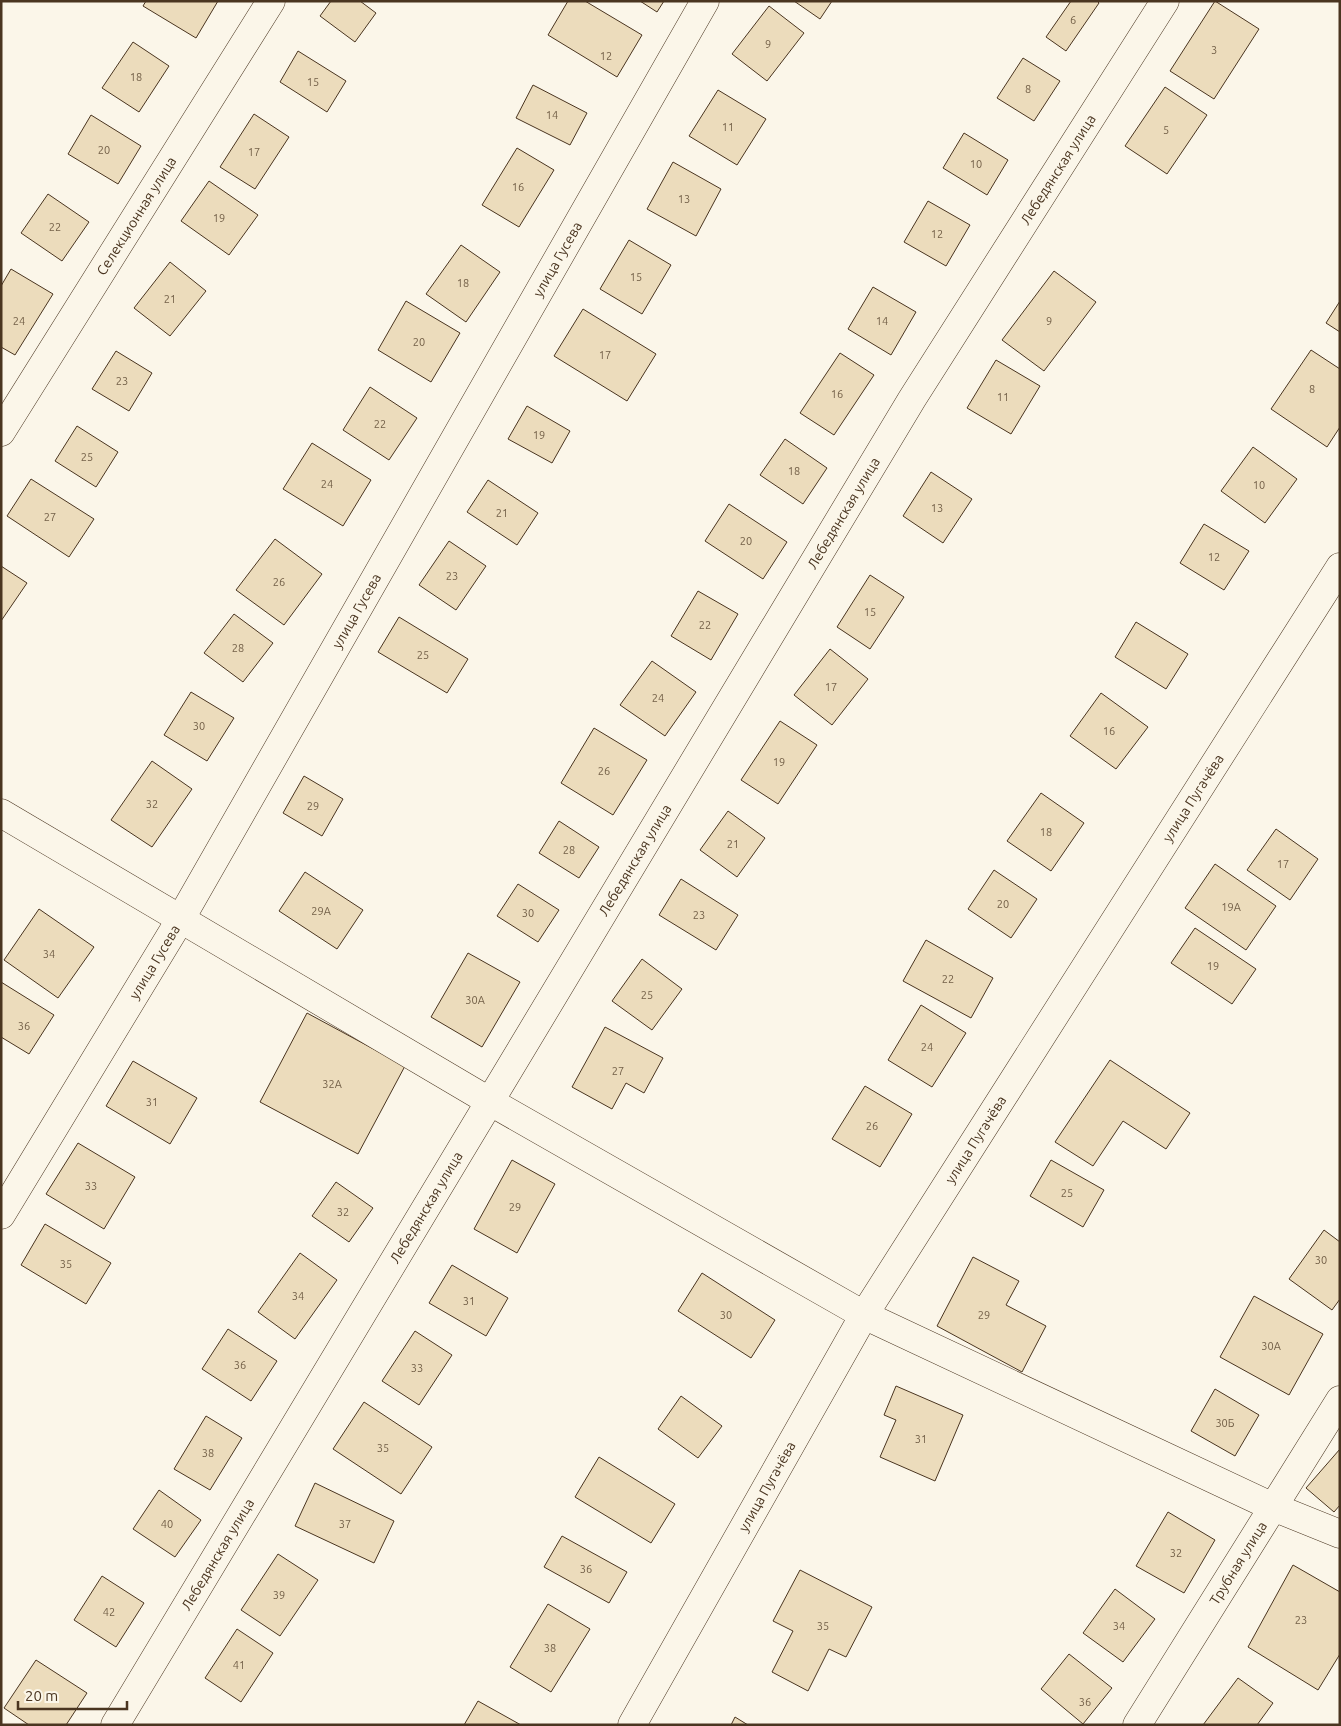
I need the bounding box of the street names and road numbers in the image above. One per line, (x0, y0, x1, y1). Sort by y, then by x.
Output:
street label: Лебедянская улица (1017, 111, 1099, 228)
street label: Селекционная улица (93, 154, 179, 278)
street label: улица Гусева (530, 219, 585, 300)
street label: Лебедянская улица (804, 454, 883, 572)
street label: улица Гусева (329, 571, 384, 651)
street label: улица Пугачёва (1159, 751, 1227, 845)
street label: Лебедянская улица (595, 801, 674, 919)
street label: улица Гусева (126, 922, 183, 1002)
street label: улица Пугачёва (942, 1093, 1009, 1186)
street label: Лебедянская улица (386, 1149, 466, 1266)
street label: улица Пугачёва (735, 1439, 799, 1534)
street label: Лебедянская улица (178, 1496, 257, 1613)
street label: Трубная улица (1206, 1518, 1270, 1608)

